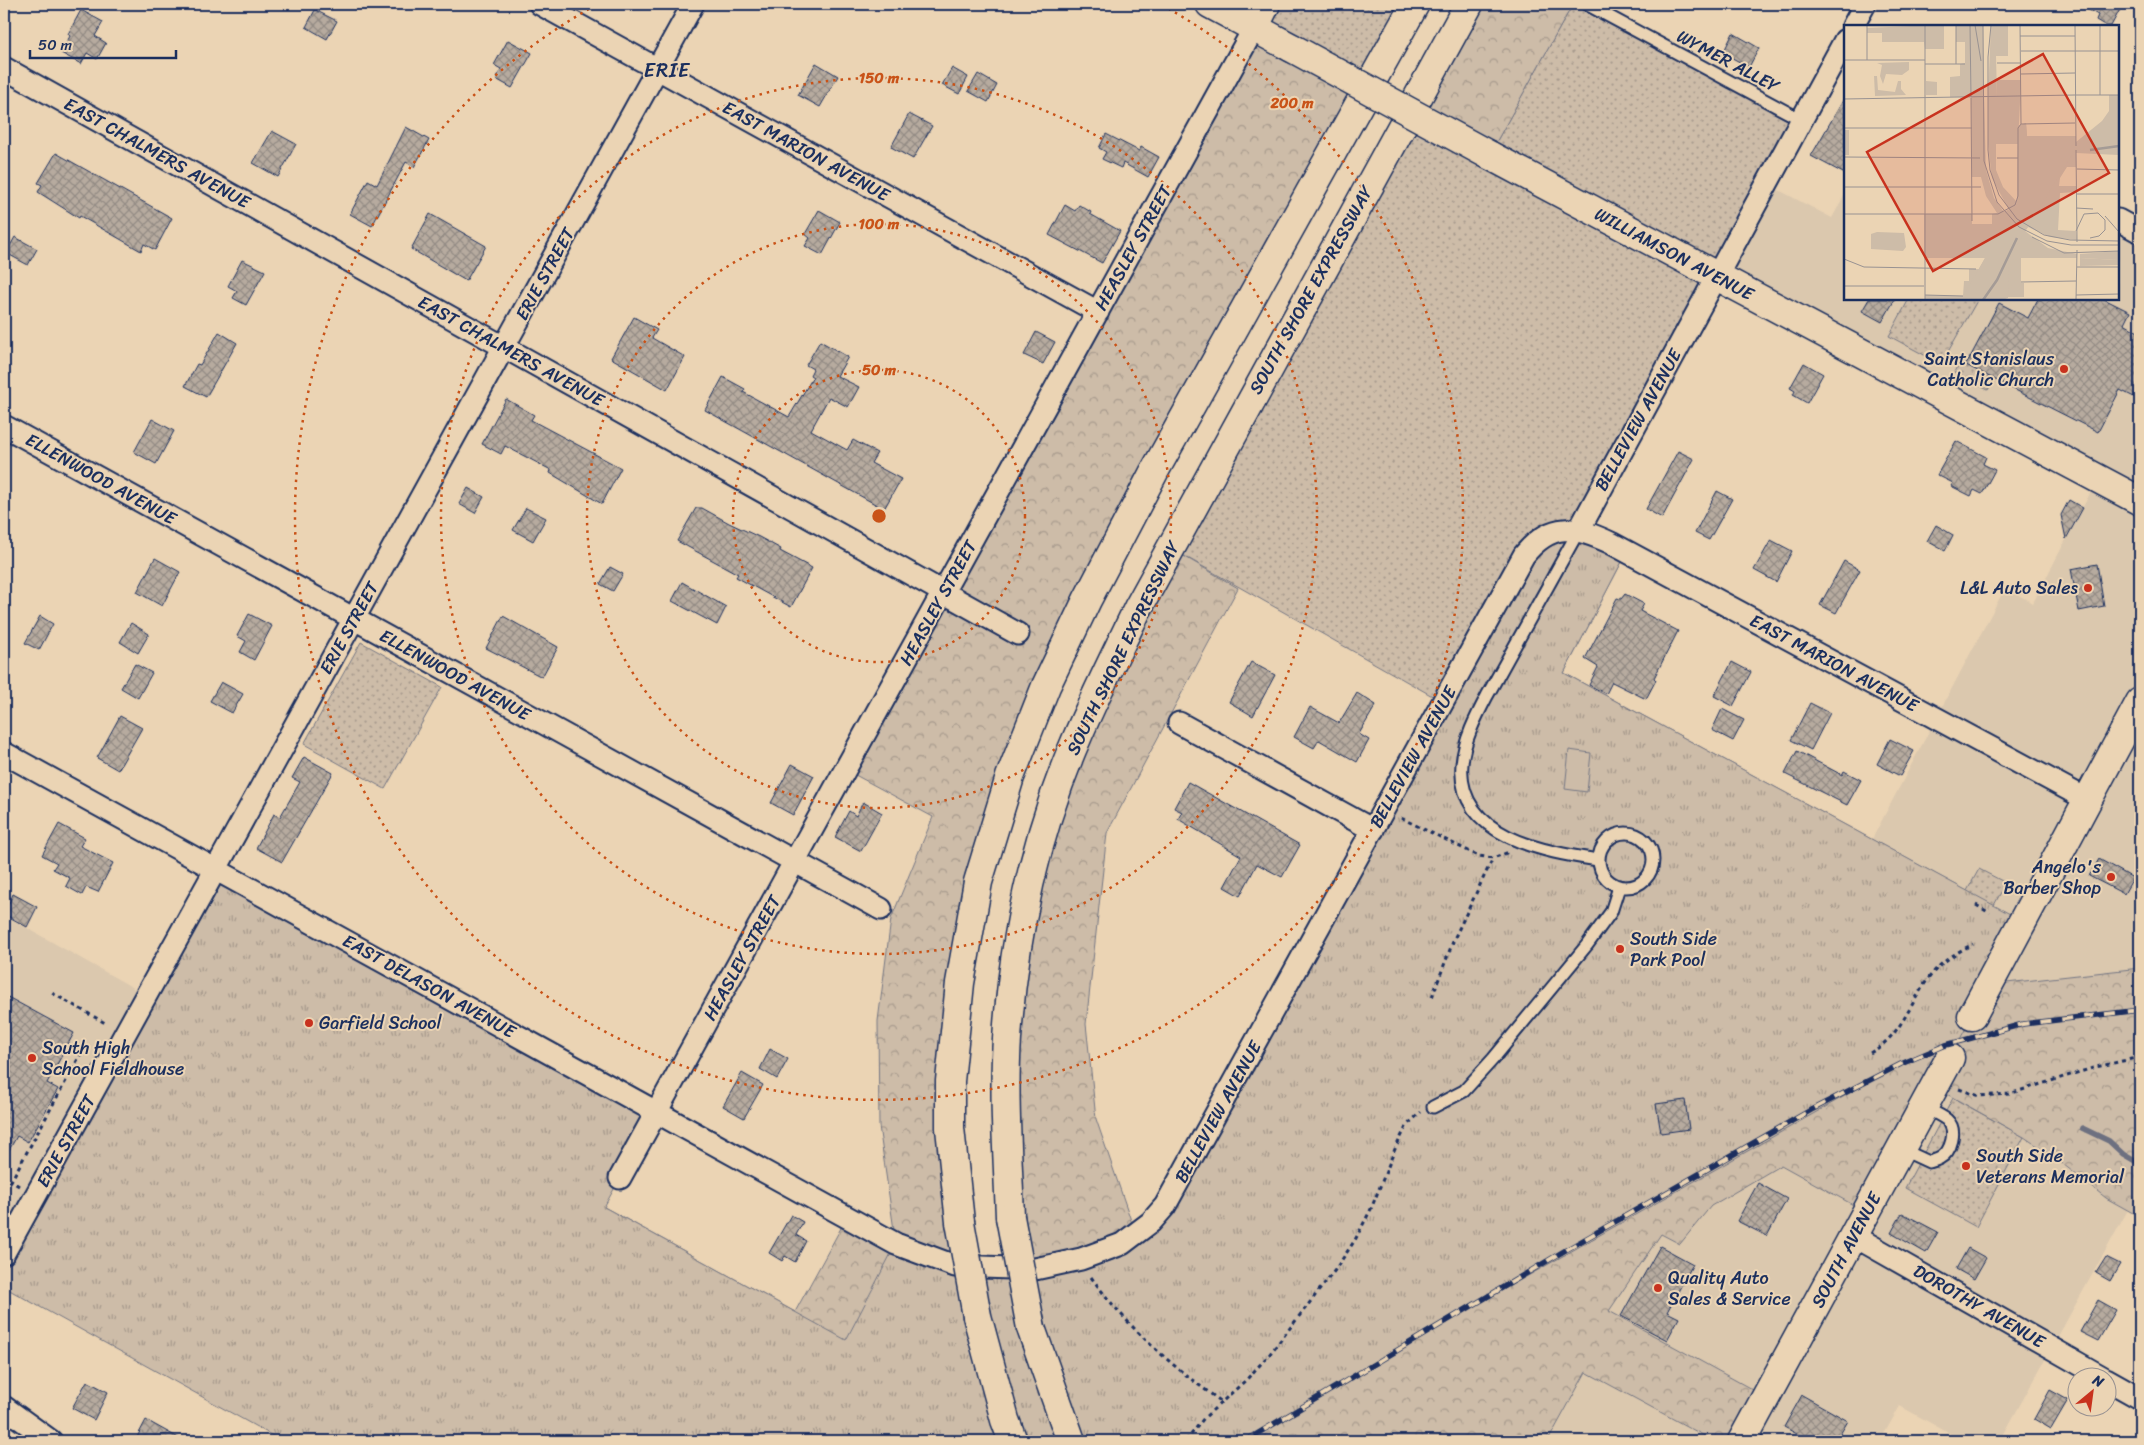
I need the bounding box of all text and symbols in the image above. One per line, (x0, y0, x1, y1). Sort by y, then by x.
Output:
street label: WYMER ALLEY (1671, 21, 1786, 102)
inset map (1844, 25, 2119, 300)
scale bar (30, 28, 176, 60)
text: 50 m (38, 32, 73, 58)
district label: ERIE (644, 53, 691, 88)
text: 150 m (859, 65, 900, 91)
street label: EAST CHALMERS AVENUE (58, 88, 257, 218)
text: 200 m (1269, 90, 1314, 116)
street label: EAST MARION AVENUE (716, 92, 896, 211)
street label: HEASLEY STREET (1085, 178, 1181, 317)
street label: SOUTH SHORE EXPRESSWAY (1240, 179, 1382, 400)
street label: WILLIAMSON AVENUE (1588, 198, 1760, 310)
text: 100 m (859, 211, 900, 237)
street label: ERIE STREET (506, 220, 584, 326)
street label: EAST CHALMERS AVENUE (412, 286, 611, 416)
street label: BELLEVIEW AVENUE (1585, 342, 1691, 497)
place label: Saint Stanislaus Catholic Church (1924, 343, 2055, 396)
text: 50 m (862, 357, 897, 383)
marker: Saint Stanislaus Catholic Church (2058, 363, 2070, 375)
street label: ELLENWOOD AVENUE (19, 424, 183, 534)
centre of rings (870, 507, 888, 525)
street label: HEASLEY STREET (890, 533, 986, 672)
street label: SOUTH SHORE EXPRESSWAY (1057, 535, 1189, 761)
place label: L&L Auto Sales (1960, 572, 2079, 604)
street label: ERIE STREET (310, 574, 388, 680)
marker: L&L Auto Sales (2082, 582, 2094, 594)
street label: EAST MARION AVENUE (1744, 605, 1925, 722)
street label: ELLENWOOD AVENUE (373, 620, 537, 730)
street label: BELLEVIEW AVENUE (1360, 679, 1466, 834)
place label: Angelo's Barber Shop (2003, 851, 2102, 904)
marker: Angelo's Barber Shop (2105, 871, 2117, 883)
street label: HEASLEY STREET (694, 888, 790, 1027)
place label: South Side Park Pool (1630, 923, 1717, 976)
street label: EAST DELASON AVENUE (336, 925, 522, 1047)
marker: South Side Park Pool (1614, 943, 1626, 955)
place label: Garfield School (319, 1007, 443, 1039)
marker: Garfield School (303, 1017, 315, 1029)
place label: South High School Fieldhouse (42, 1032, 184, 1085)
street label: BELLEVIEW AVENUE (1165, 1034, 1271, 1189)
marker: South High School Fieldhouse (26, 1052, 38, 1064)
street label: ERIE STREET (27, 1087, 105, 1193)
place label: South Side Veterans Memorial (1976, 1140, 2125, 1193)
marker: South Side Veterans Memorial (1960, 1160, 1972, 1172)
street label: SOUTH AVENUE (1802, 1185, 1890, 1314)
street label: DOROTHY AVENUE (1907, 1255, 2052, 1357)
place label: Quality Auto Sales & Service (1668, 1262, 1791, 1315)
marker: Quality Auto Sales & Service (1652, 1282, 1664, 1294)
text: N (2087, 1367, 2109, 1394)
north arrow (2066, 1368, 2116, 1418)

